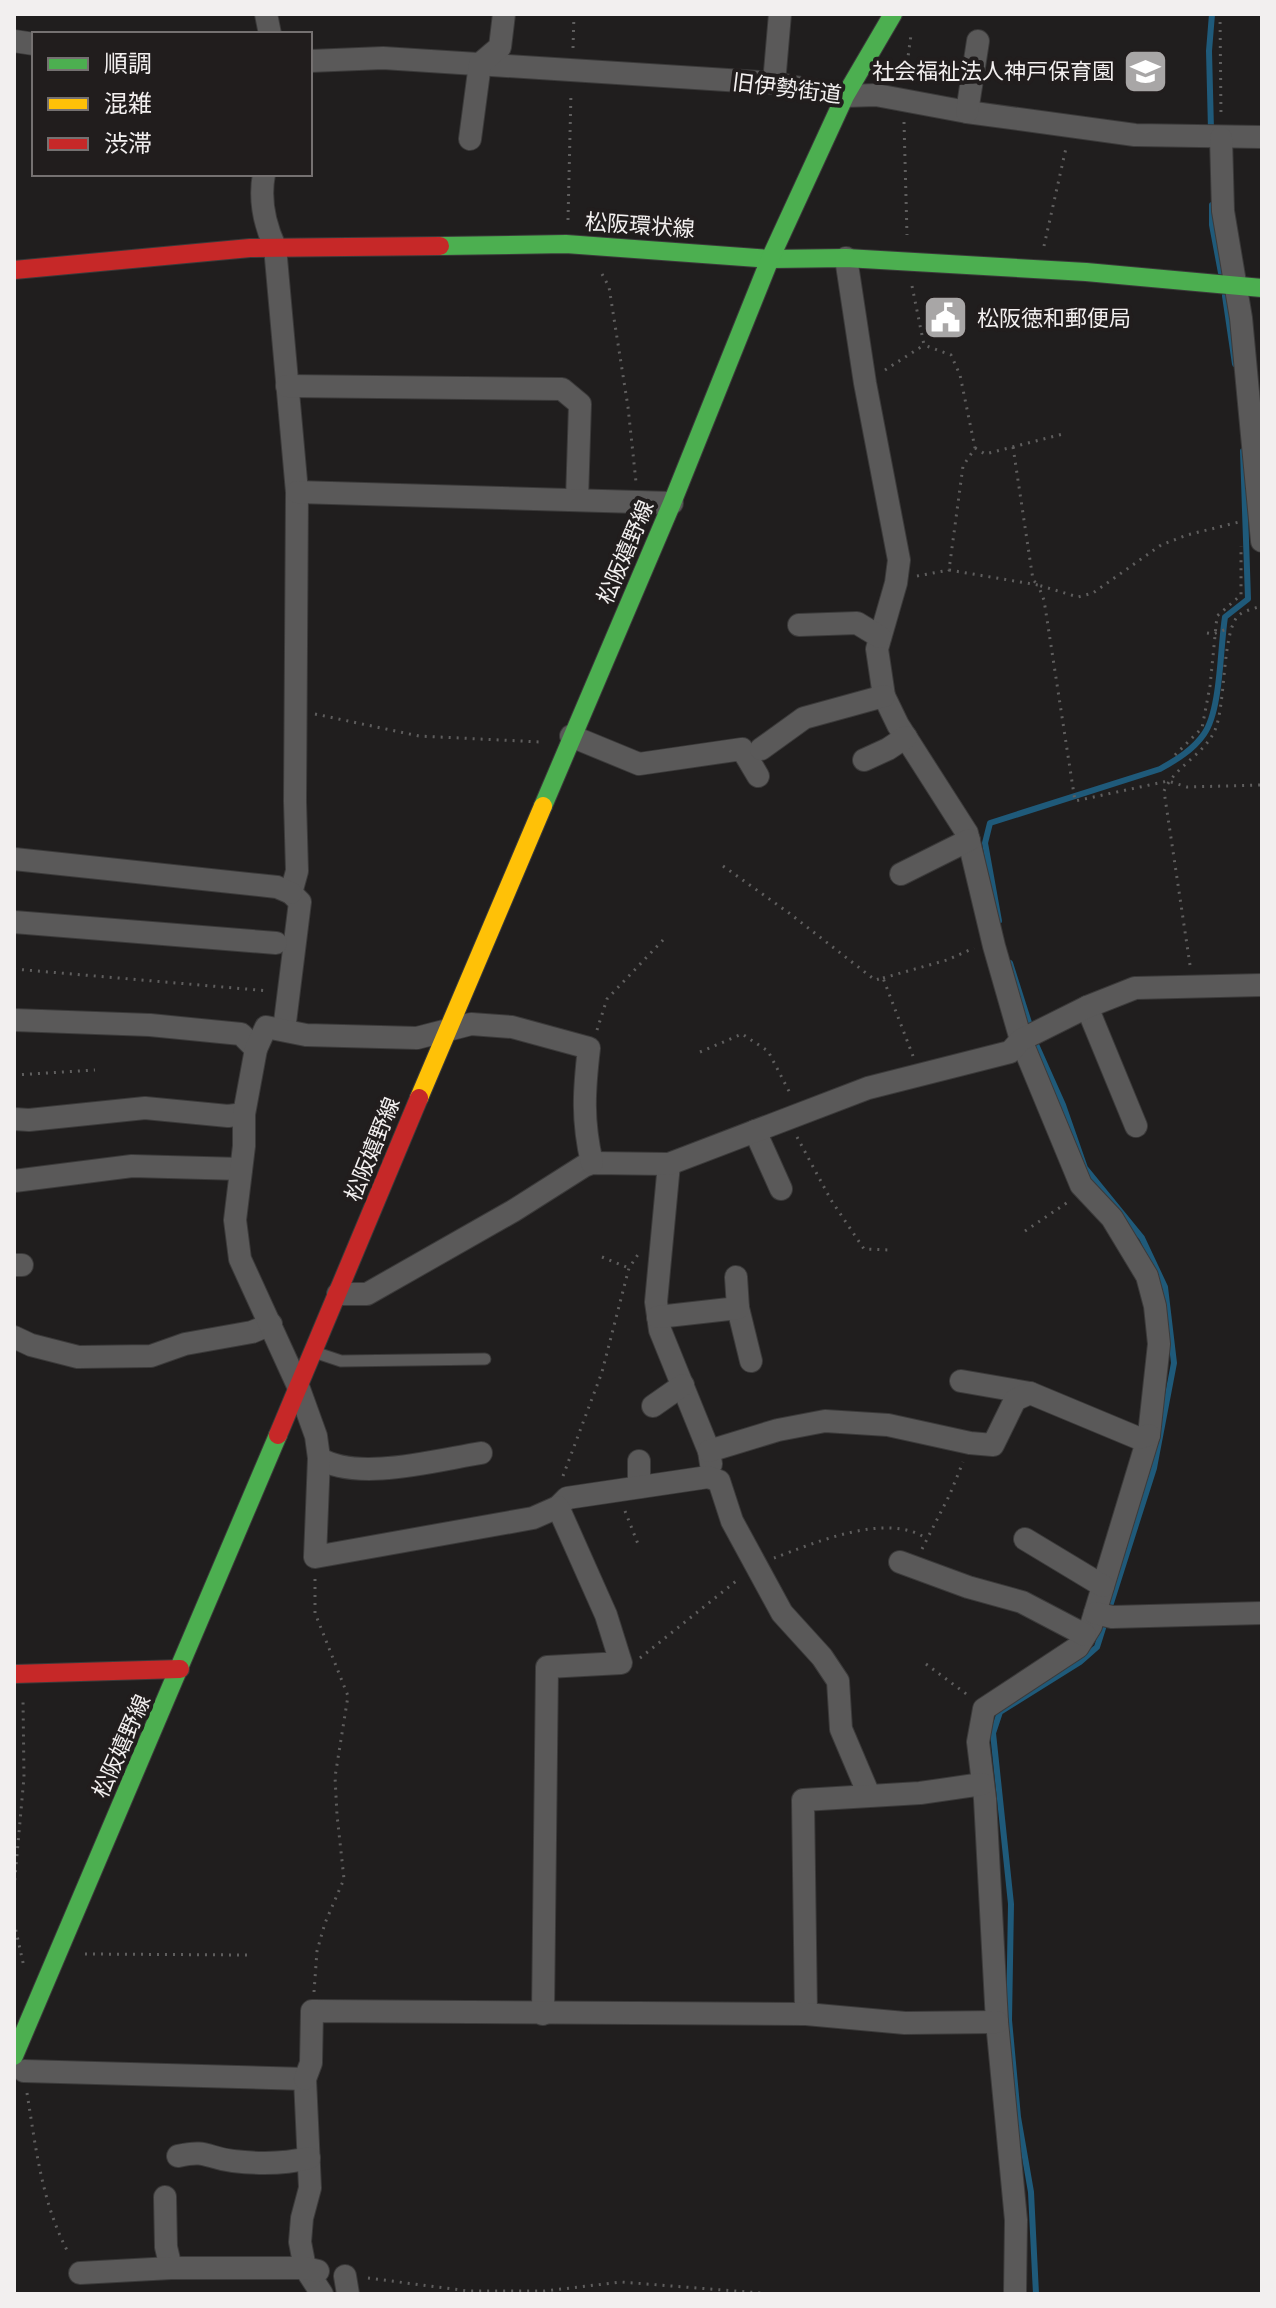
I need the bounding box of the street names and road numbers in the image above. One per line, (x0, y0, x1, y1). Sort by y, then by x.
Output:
street label: 旧伊勢街道 (730, 64, 844, 112)
street label: 松阪環状線 (584, 204, 696, 246)
street label: 松阪嬉野線 (588, 495, 662, 609)
street label: 松阪嬉野線 (336, 1092, 408, 1206)
street label: 松阪嬉野線 (83, 1689, 159, 1803)

